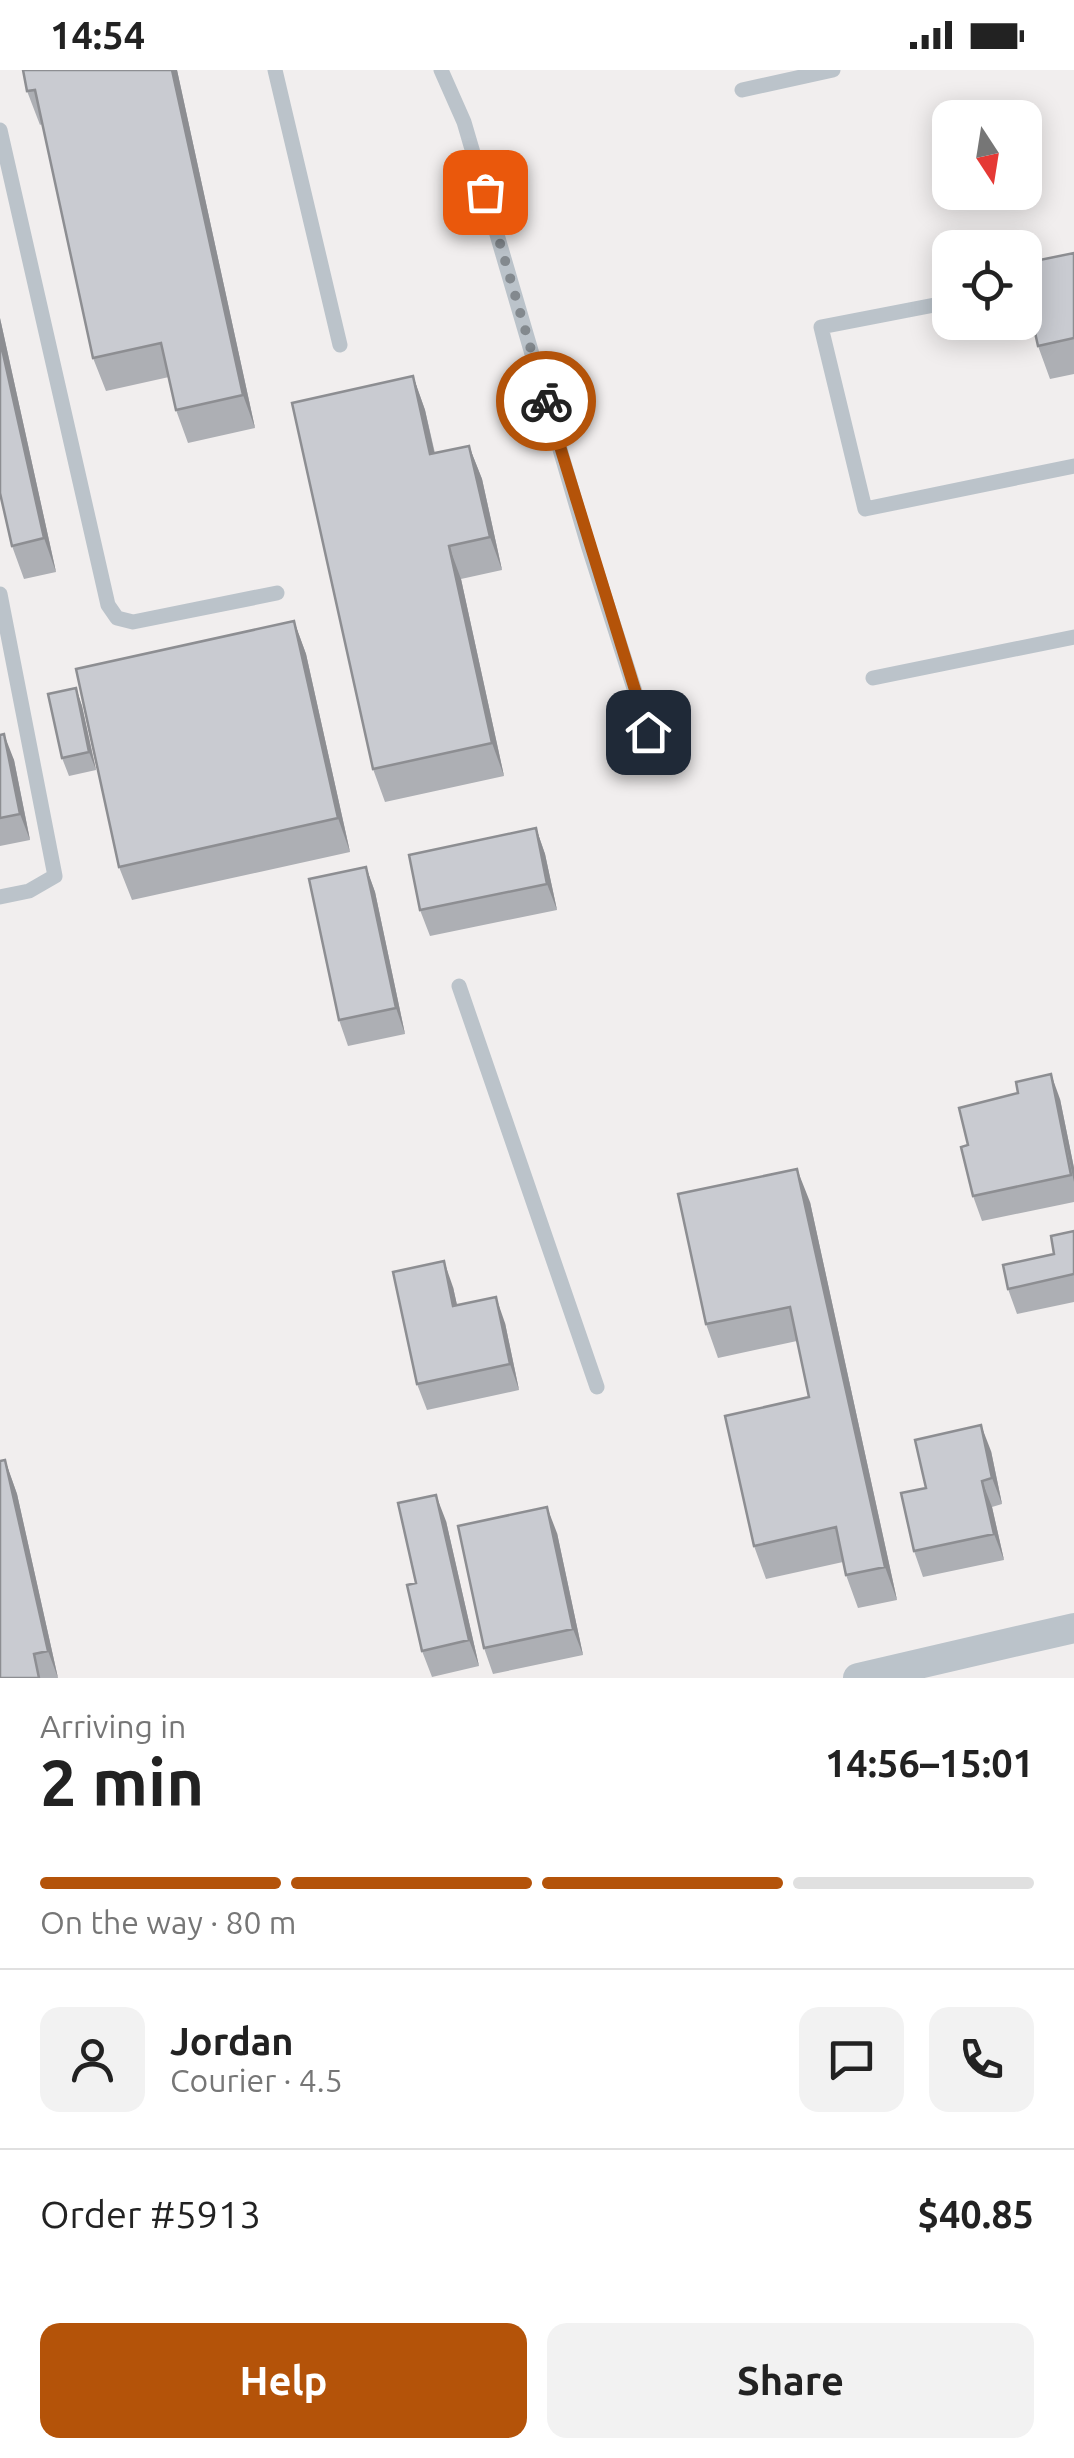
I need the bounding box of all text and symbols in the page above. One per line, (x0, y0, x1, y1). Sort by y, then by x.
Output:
text: 14:54 (50, 14, 145, 56)
north arrow (932, 100, 1042, 210)
map controls (932, 100, 1042, 340)
pin (443, 150, 528, 235)
icon: bag (458, 165, 513, 220)
button: locate (932, 230, 1042, 340)
courier (496, 351, 596, 451)
icon: bike (519, 374, 574, 429)
pin (606, 690, 691, 775)
icon: home (621, 705, 676, 760)
text: Arriving in (40, 1708, 186, 1744)
text: 14:56–15:01 (825, 1742, 1034, 1784)
text: 2 min (40, 1745, 204, 1818)
text: On the way · 80 m (40, 1904, 296, 1940)
button: person (40, 2007, 145, 2112)
button: chat (799, 2007, 904, 2112)
button: phone (929, 2007, 1034, 2112)
text: Jordan (170, 2020, 294, 2062)
text: Courier · 4.5 (170, 2062, 343, 2098)
text: Order #5913 (40, 2193, 261, 2235)
text: $40.85 (917, 2193, 1034, 2235)
button: Help (40, 2323, 527, 2438)
button: Share (547, 2323, 1034, 2438)

